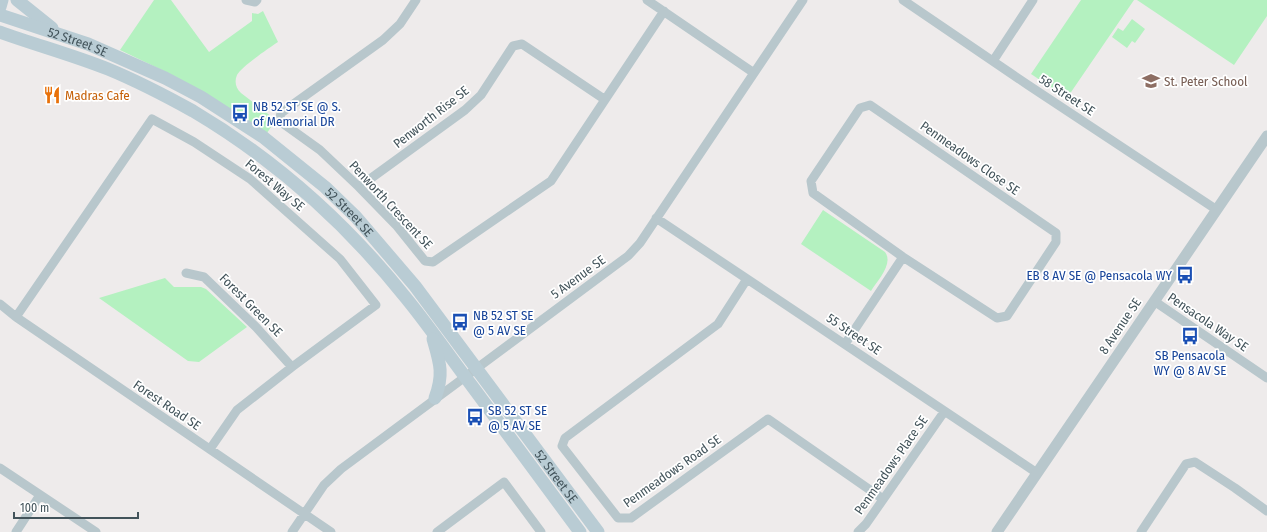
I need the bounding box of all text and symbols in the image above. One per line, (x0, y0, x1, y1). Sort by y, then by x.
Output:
street label: 52 Street SE (46, 24, 110, 59)
school or university icon: St. Peter School (1141, 71, 1161, 91)
street label: 58 Street SE (1036, 72, 1098, 118)
place label: St. Peter School (1164, 74, 1248, 89)
street label: Penworth Rise SE (390, 83, 472, 151)
restaurant icon: Madras Cafe (42, 85, 62, 105)
place label: Madras Cafe (65, 88, 130, 103)
place label: NB 52 ST SE @ S. of Memorial DR (253, 99, 341, 129)
bus stop icon: NB 52 ST SE @ S. of Memorial DR (230, 103, 250, 123)
street label: Penmeadows Close SE (918, 118, 1022, 198)
street label: Forest Way SE (242, 156, 308, 214)
street label: Penworth Crescent SE (346, 158, 436, 252)
street label: 52 Street SE (323, 184, 377, 239)
street label: 5 Avenue SE (548, 252, 608, 302)
bus stop icon: EB 8 AV SE @ Pensacola WY (1175, 265, 1195, 285)
place label: EB 8 AV SE @ Pensacola WY (1027, 268, 1173, 283)
street label: Forest Green SE (217, 271, 285, 339)
street label: Pensacola Way SE (1165, 290, 1251, 354)
street label: 8 Avenue SE (1096, 295, 1144, 357)
place label: NB 52 ST SE @ 5 AV SE (473, 308, 533, 338)
street label: 55 Street SE (824, 310, 884, 358)
bus stop icon: NB 52 ST SE @ 5 AV SE (450, 312, 470, 332)
bus stop icon: SB Pensacola WY @ 8 AV SE (1180, 326, 1200, 346)
place label: SB Pensacola WY @ 8 AV SE (1154, 348, 1226, 378)
street label: Forest Road SE (130, 377, 204, 433)
place label: SB 52 ST SE @ 5 AV SE (488, 403, 547, 433)
bus stop icon: SB 52 ST SE @ 5 AV SE (465, 407, 485, 427)
street label: Penmeadows Place SE (851, 413, 931, 517)
street label: Penmeadows Road SE (620, 432, 724, 510)
street label: 52 Street SE (532, 447, 581, 506)
scale bar (14, 494, 138, 520)
text: 100 m (20, 501, 49, 515)

